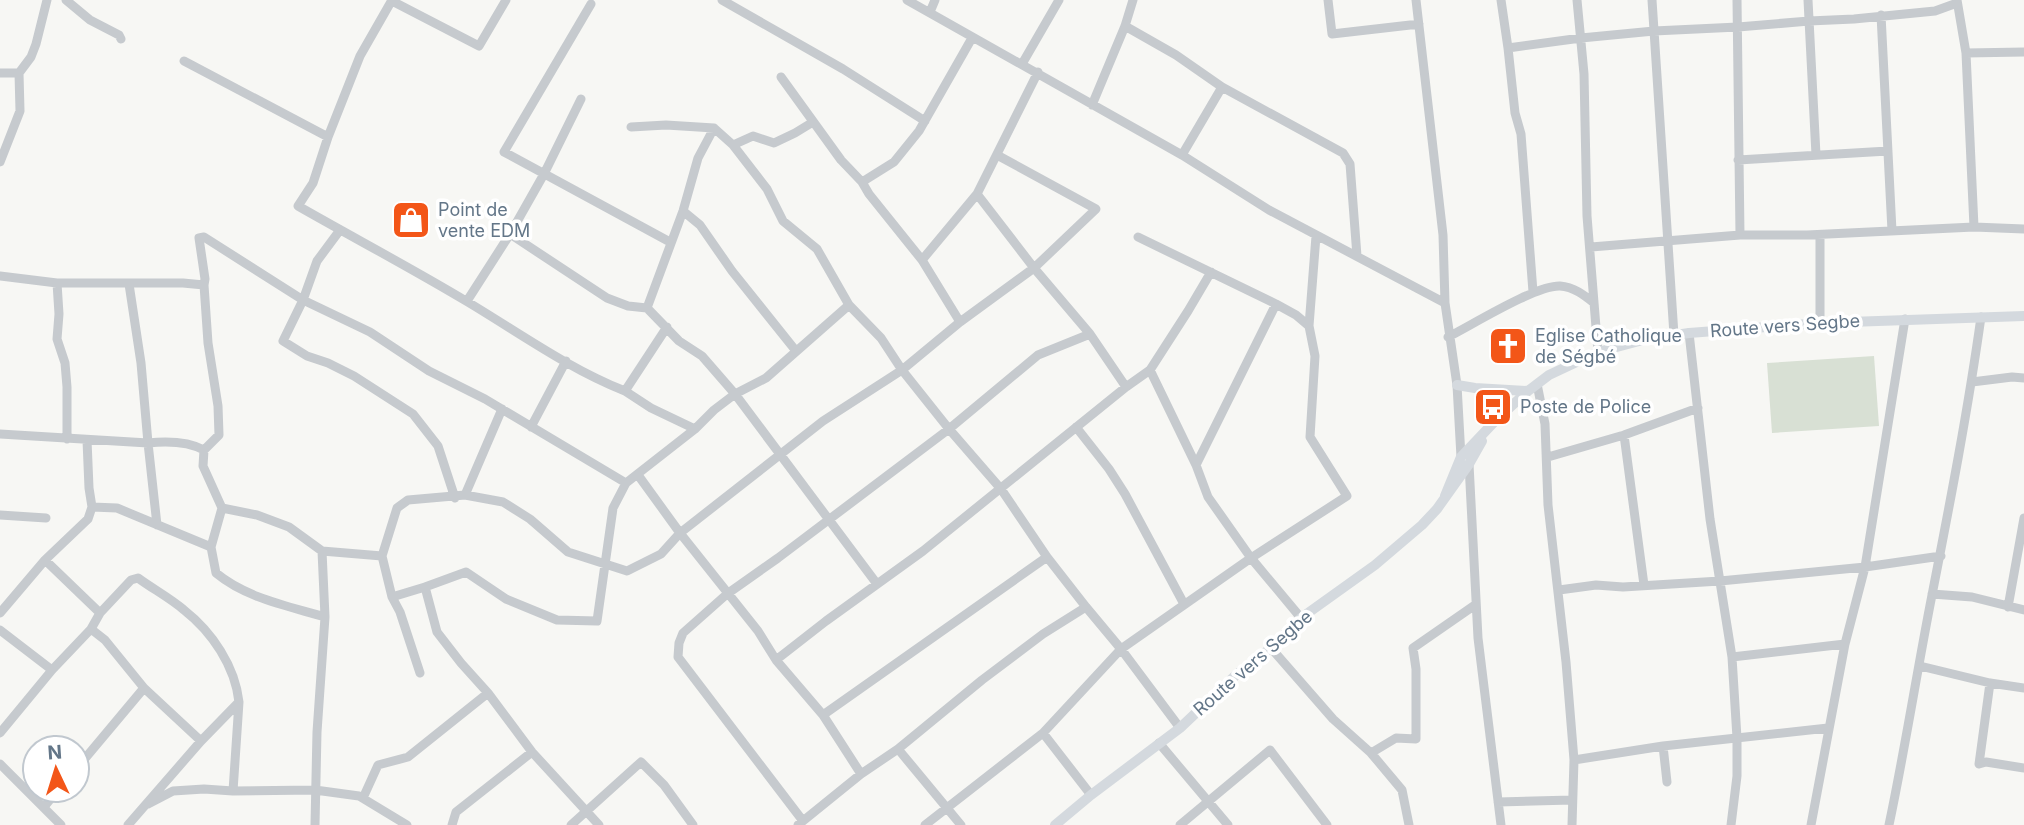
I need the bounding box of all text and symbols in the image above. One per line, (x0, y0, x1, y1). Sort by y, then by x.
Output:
shop icon: Point de vente EDM (390, 199, 432, 241)
place label: Point de vente EDM (438, 199, 530, 241)
street label: Route vers Segbe (1709, 310, 1861, 341)
church icon: Eglise Catholique de Ségbé (1487, 325, 1529, 367)
place label: Eglise Catholique de Ségbé (1535, 325, 1682, 367)
bus stop icon: Poste de Police (1472, 386, 1514, 428)
place label: Poste de Police (1520, 396, 1651, 417)
street label: Route vers Segbe (1189, 605, 1316, 720)
north arrow (21, 734, 91, 804)
text: N (47, 741, 63, 765)

